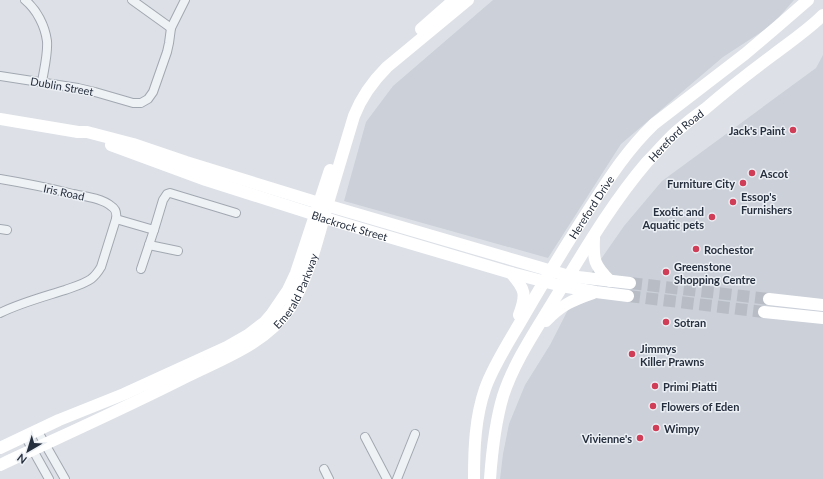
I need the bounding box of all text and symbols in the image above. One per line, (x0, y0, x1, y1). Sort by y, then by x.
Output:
street label: Dublin Street (29, 74, 95, 98)
street label: Hereford Road (645, 106, 706, 164)
place label: Jack's Paint (729, 124, 786, 137)
marker: Jack's Paint (788, 125, 798, 135)
place label: Ascot (759, 167, 789, 180)
marker: Ascot (747, 168, 757, 178)
street label: Hereford Drive (566, 173, 616, 241)
place label: Furniture City (667, 177, 735, 190)
marker: Furniture City (738, 178, 748, 188)
street label: Iris Road (42, 181, 86, 203)
place label: Essop's Furnishers (741, 190, 792, 216)
marker: Essop's Furnishers (728, 197, 738, 207)
place label: Exotic and Aquatic pets (641, 205, 704, 231)
street label: Blackrock Street (310, 208, 389, 243)
marker: Exotic and Aquatic pets (707, 212, 717, 222)
place label: Rochestor (704, 243, 755, 256)
marker: Rochestor (691, 244, 701, 254)
street label: Emerald Parkway (270, 251, 320, 331)
place label: Greenstone Shopping Centre (674, 260, 756, 286)
marker: Greenstone Shopping Centre (661, 267, 671, 277)
place label: Sotran (674, 316, 706, 329)
marker: Sotran (661, 317, 671, 327)
place label: Jimmys Killer Prawns (640, 342, 705, 368)
marker: Jimmys Killer Prawns (627, 349, 637, 359)
place label: Primi Piatti (663, 380, 717, 393)
marker: Primi Piatti (650, 381, 660, 391)
place label: Flowers of Eden (661, 400, 739, 413)
marker: Flowers of Eden (648, 401, 658, 411)
place label: Wimpy (664, 422, 700, 435)
marker: Wimpy (651, 423, 661, 433)
north arrow (8, 431, 48, 471)
place label: Vivienne's (581, 432, 632, 445)
marker: Vivienne's (635, 433, 645, 443)
text: N (14, 452, 29, 467)

